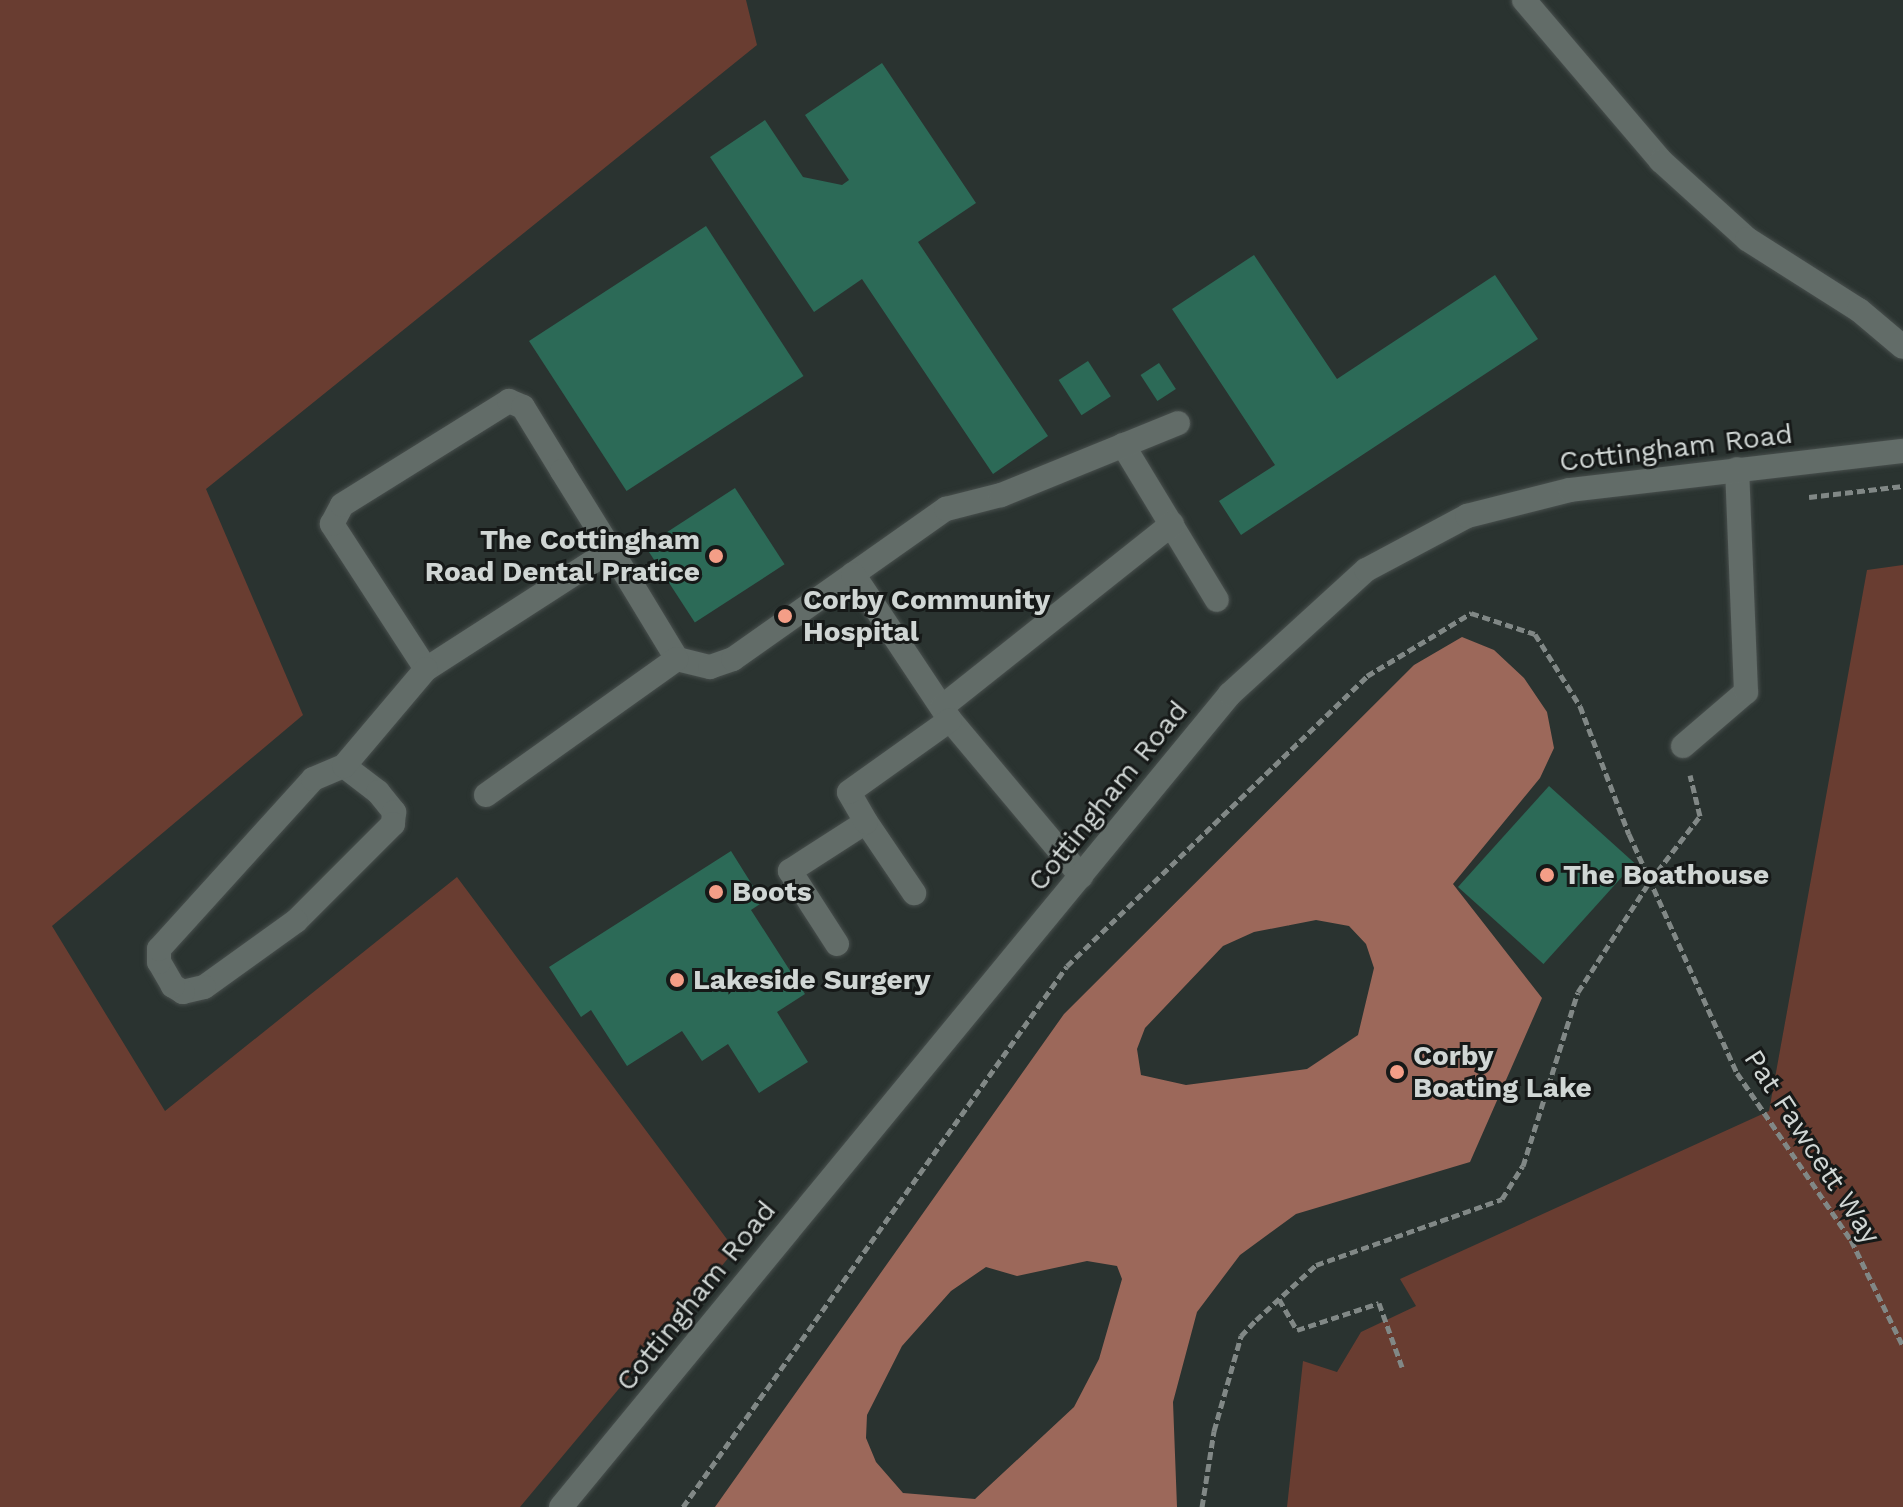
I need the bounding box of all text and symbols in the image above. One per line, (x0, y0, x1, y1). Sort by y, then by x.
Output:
street label: Cottingham Road (1557, 417, 1795, 479)
place label: The Cottingham Road Dental Pratice (424, 523, 700, 589)
marker: The Cottingham Road Dental Pratice (707, 547, 725, 565)
place label: Corby Community Hospital (803, 583, 1051, 649)
marker: Corby Community Hospital (774, 605, 796, 627)
street label: Cottingham Road (1021, 694, 1195, 898)
place label: The Boathouse (1563, 858, 1769, 892)
marker: The Boathouse (1538, 866, 1556, 884)
place label: Boots (732, 875, 812, 909)
marker: Boots (707, 883, 725, 901)
place label: Lakeside Surgery (693, 963, 931, 997)
marker: Lakeside Surgery (668, 971, 686, 989)
place label: Corby Boating Lake (1413, 1039, 1592, 1105)
street label: Pat Fawcett Way (1736, 1043, 1888, 1251)
marker: Corby Boating Lake (1388, 1063, 1406, 1081)
street label: Cottingham Road (609, 1194, 783, 1398)

